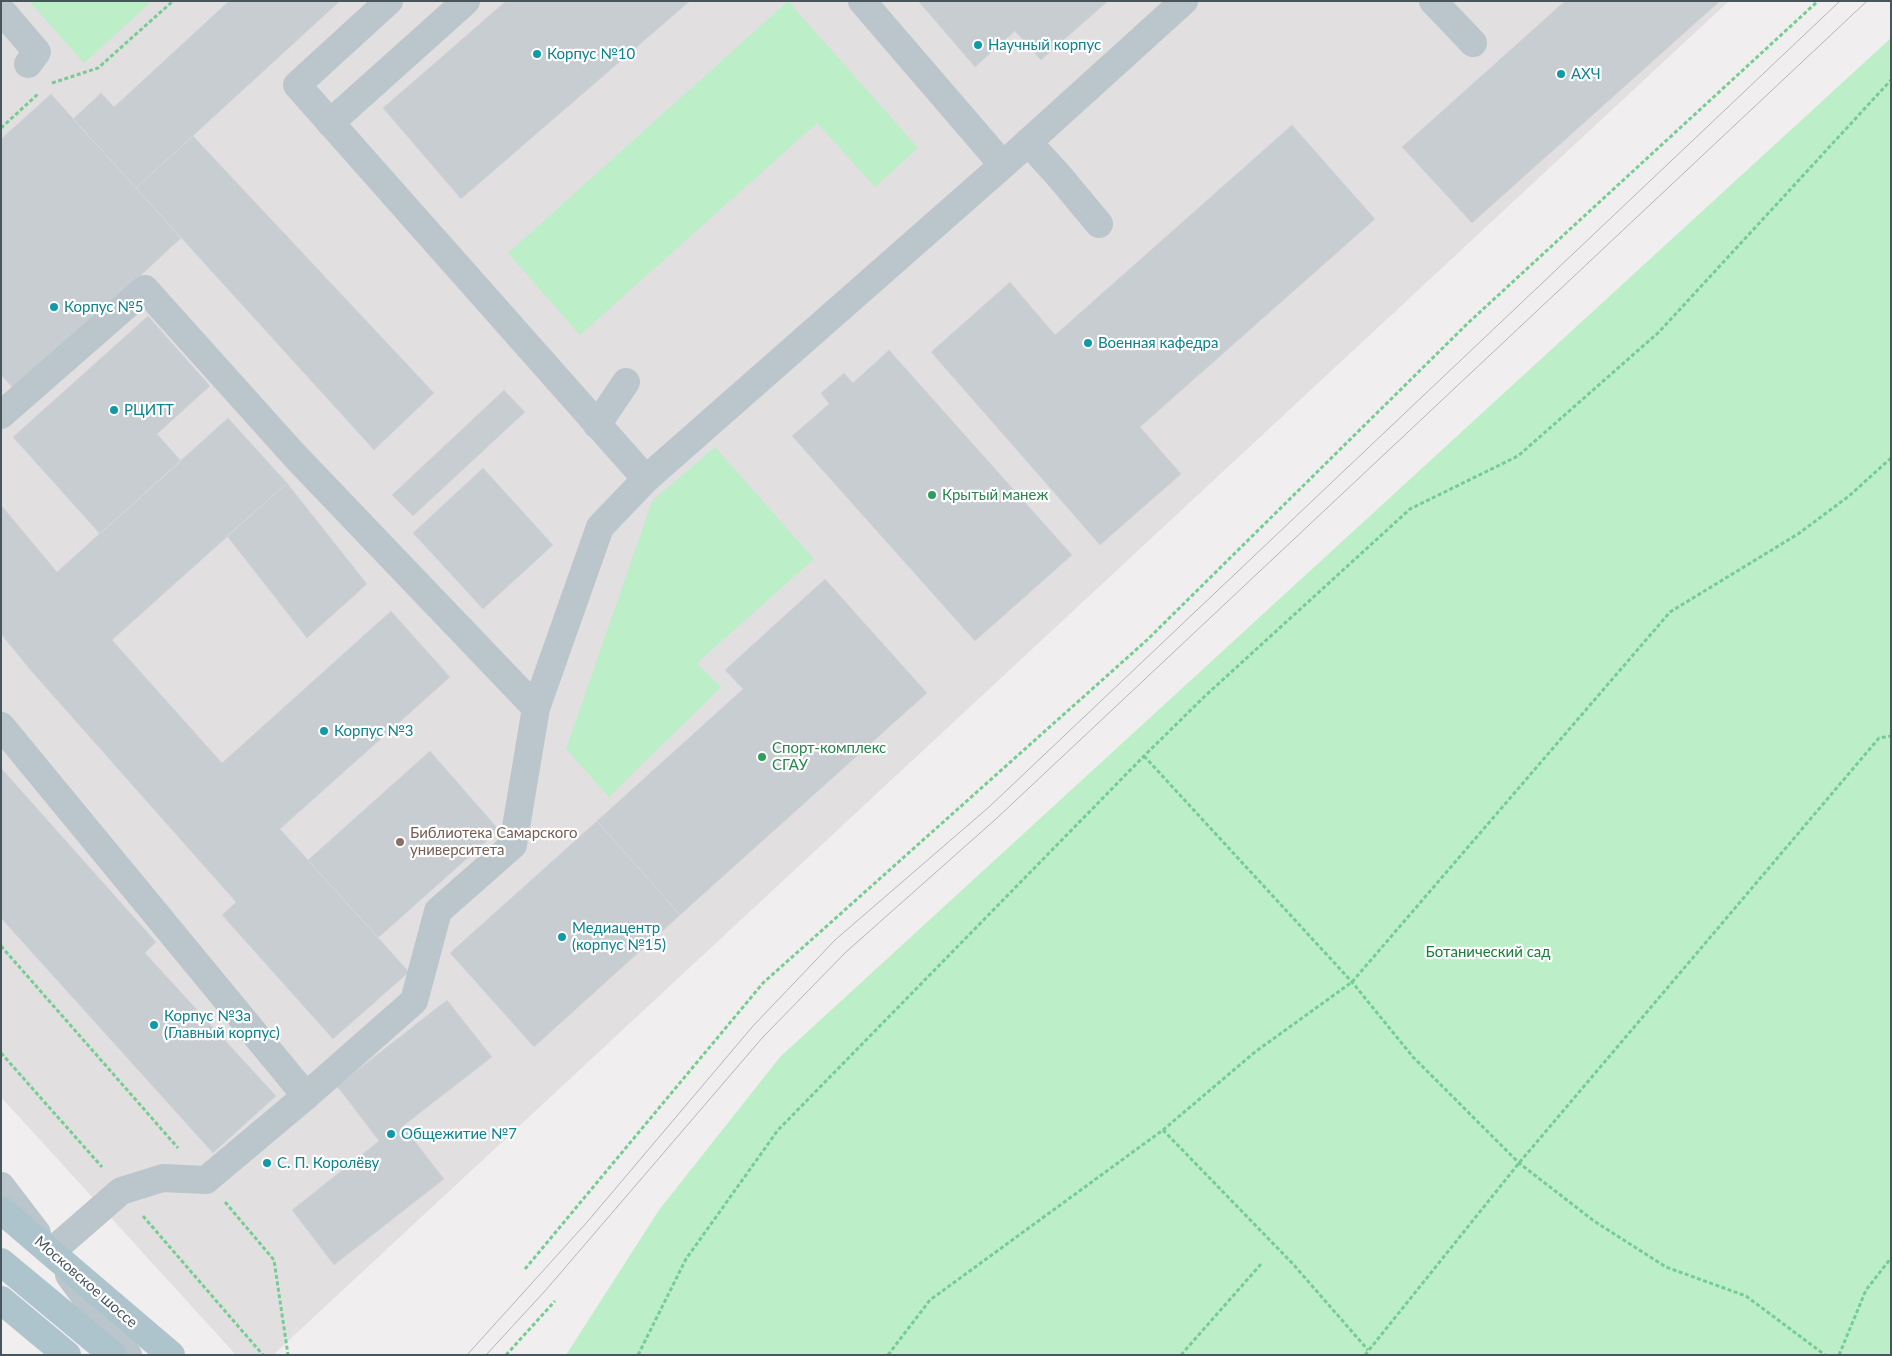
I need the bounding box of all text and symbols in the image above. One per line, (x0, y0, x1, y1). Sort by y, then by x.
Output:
place label: Научный корпус (988, 36, 1101, 54)
marker: Научный корпус (972, 39, 984, 51)
place label: Корпус №10 (547, 45, 635, 63)
marker: Корпус №10 (531, 48, 543, 60)
place label: АХЧ (1571, 65, 1601, 83)
marker: АХЧ (1555, 68, 1567, 80)
place label: Корпус №5 (64, 298, 143, 316)
marker: Корпус №5 (48, 301, 60, 313)
place label: Военная кафедра (1098, 334, 1218, 352)
marker: Военная кафедра (1082, 337, 1094, 349)
place label: РЦИТТ (124, 401, 174, 419)
marker: РЦИТТ (108, 404, 120, 416)
place label: Крытый манеж (942, 486, 1048, 504)
marker: Крытый манеж (926, 489, 938, 501)
place label: Корпус №3 (334, 722, 413, 740)
marker: Корпус №3 (318, 725, 330, 737)
place label: Спорт-комплекс СГАУ (772, 739, 886, 774)
marker: Спорт-комплекс СГАУ (756, 751, 768, 763)
place label: Библиотека Самарского университета (410, 824, 578, 859)
marker: Библиотека Самарского университета (394, 836, 406, 848)
place label: Медиацентр (корпус №15) (572, 919, 666, 954)
marker: Медиацентр (корпус №15) (556, 931, 568, 943)
park label: Ботанический сад (1425, 943, 1551, 961)
place label: Корпус №3a (Главный корпус) (164, 1007, 280, 1042)
marker: Корпус №3a (Главный корпус) (148, 1019, 160, 1031)
place label: Общежитие №7 (401, 1125, 517, 1143)
marker: Общежитие №7 (385, 1128, 397, 1140)
place label: С. П. Королёву (277, 1154, 379, 1172)
marker: С. П. Королёву (261, 1157, 273, 1169)
street label: Московское шоссе (31, 1232, 141, 1332)

